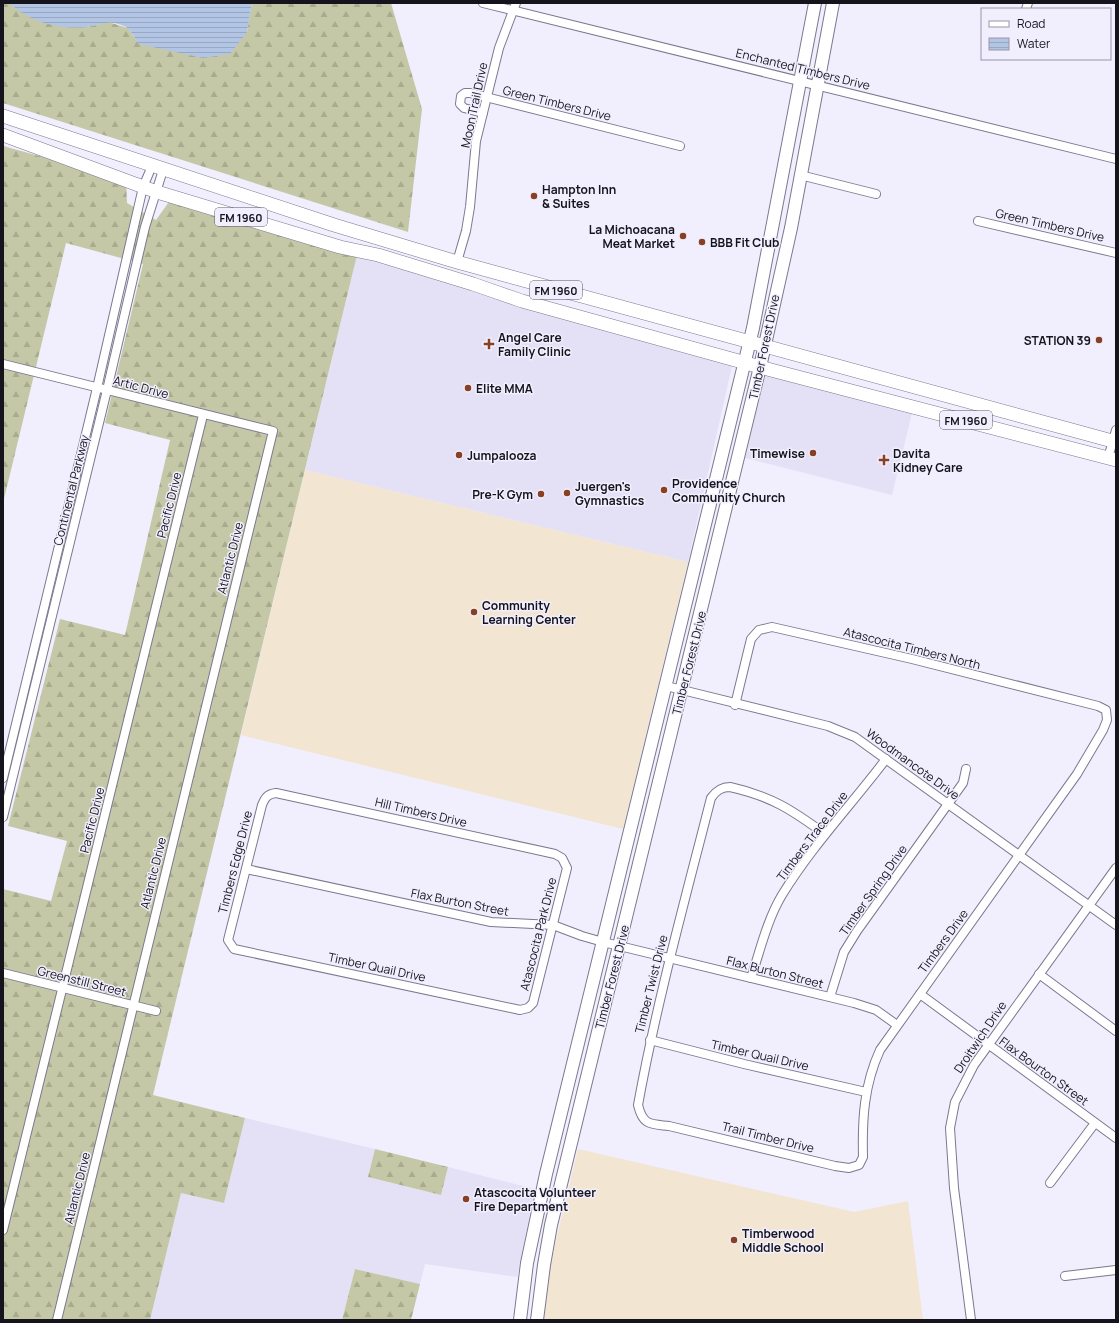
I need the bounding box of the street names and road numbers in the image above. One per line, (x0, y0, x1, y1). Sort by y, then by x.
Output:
street label: Enchanted Timbers Drive (734, 44, 872, 94)
street label: Moon Trail Drive (457, 61, 491, 149)
street label: Green Timbers Drive (501, 81, 613, 125)
street label: Green Timbers Drive (994, 204, 1106, 246)
road number: FM 1960 (215, 208, 267, 226)
road number: FM 1960 (530, 281, 582, 299)
street label: Timber Forest Drive (745, 293, 783, 401)
street label: Artic Drive (111, 371, 171, 403)
road number: FM 1960 (940, 411, 992, 429)
street label: Continental Parkway (49, 432, 93, 547)
street label: Pacific Drive (153, 470, 185, 540)
street label: Atlantic Drive (213, 520, 247, 596)
street label: Timber Forest Drive (668, 609, 710, 717)
street label: Atascocita Timbers North (842, 623, 982, 673)
street label: Woodmancote Drive (863, 724, 963, 804)
street label: Pacific Drive (76, 785, 108, 855)
street label: Timbers Trace Drive (773, 788, 851, 884)
street label: Hill Timbers Drive (373, 793, 469, 831)
street label: Timbers Edge Drive (214, 809, 256, 915)
street label: Atlantic Drive (136, 835, 170, 911)
street label: Timber Spring Drive (835, 841, 911, 939)
street label: Atascocita Park Drive (516, 876, 560, 992)
street label: Flax Burton Street (410, 884, 511, 920)
street label: Timbers Drive (914, 906, 972, 976)
street label: Timber Forest Drive (591, 923, 633, 1031)
street label: Timber Twist Drive (631, 933, 671, 1035)
street label: Timber Quail Drive (327, 948, 427, 986)
street label: Flax Burton Street (725, 952, 826, 992)
street label: Greenstill Street (36, 962, 128, 1000)
street label: Droitwich Drive (950, 998, 1010, 1076)
street label: Flax Bourton Street (996, 1033, 1092, 1109)
street label: Timber Quail Drive (710, 1036, 810, 1074)
street label: Trail Timber Drive (720, 1117, 816, 1157)
street label: Atlantic Drive (60, 1150, 94, 1226)

